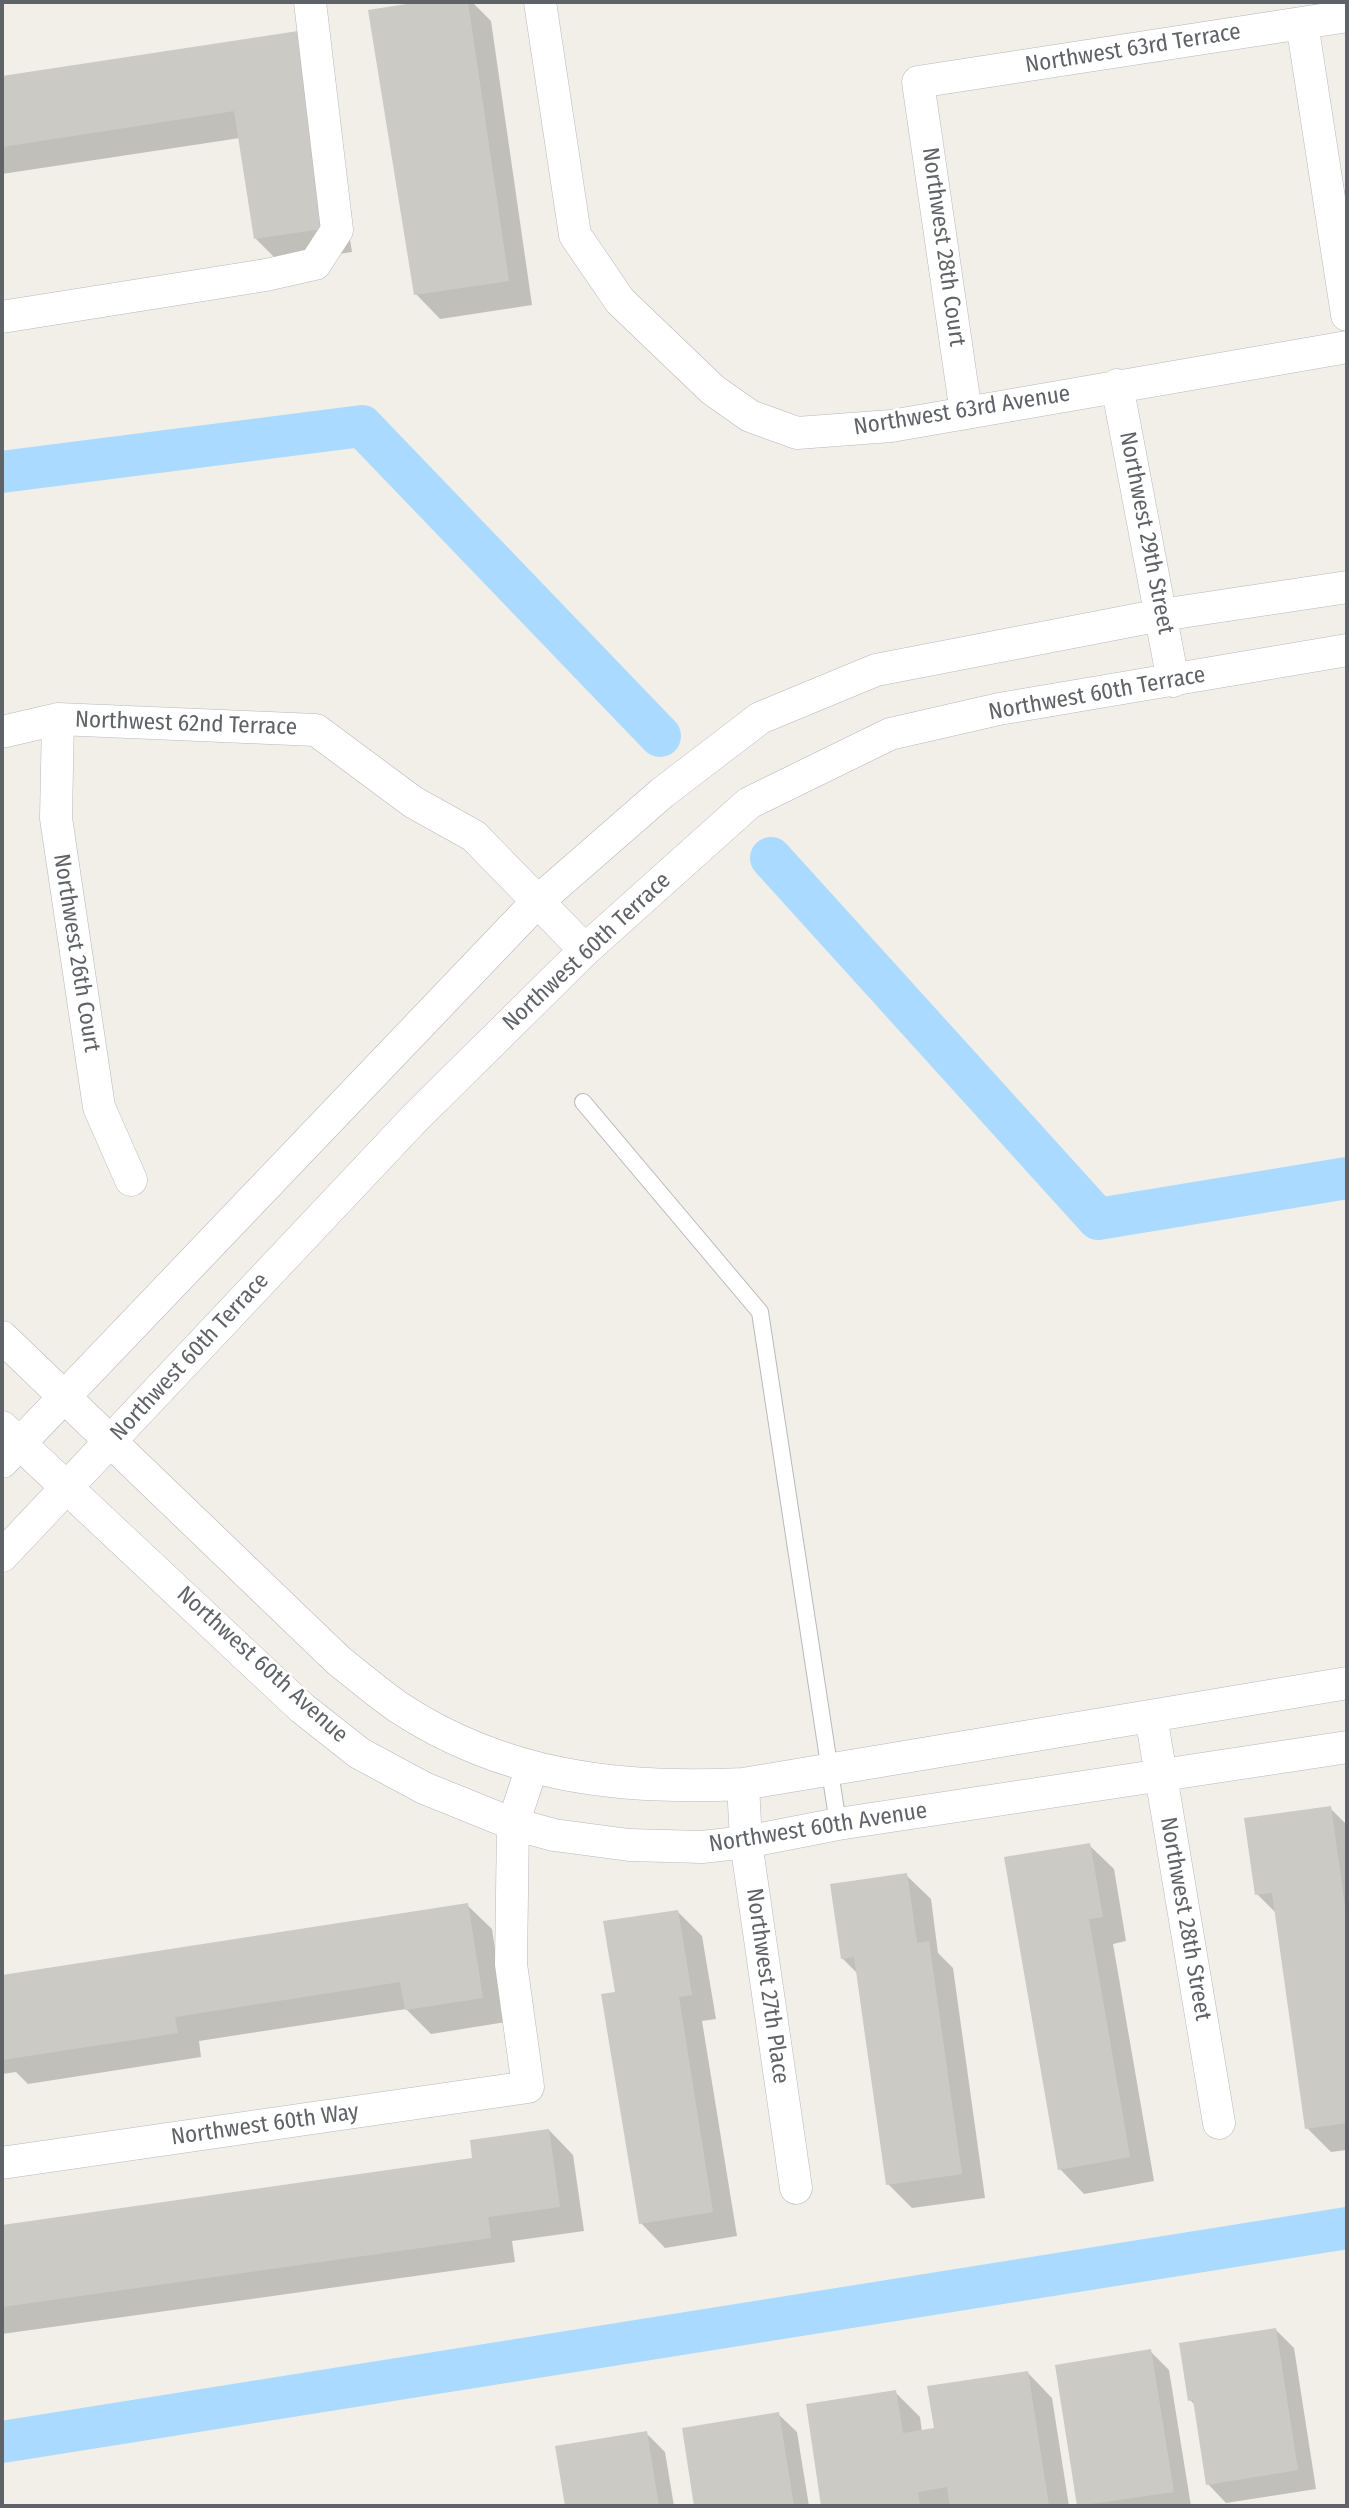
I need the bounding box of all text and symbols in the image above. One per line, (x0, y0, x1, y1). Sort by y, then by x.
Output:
street label: Northwest 63rd Terrace (1023, 18, 1243, 80)
street label: Northwest 28th Court (915, 146, 971, 348)
street label: Northwest 63rd Avenue (852, 380, 1072, 442)
street label: Northwest 29th Street (1113, 429, 1179, 637)
street label: Northwest 60th Terrace (987, 661, 1207, 727)
street label: Northwest 62nd Terrace (74, 706, 298, 742)
street label: Northwest 26th Court (47, 852, 105, 1054)
street label: Northwest 60th Terrace (497, 867, 677, 1037)
street label: Northwest 60th Terrace (105, 1267, 275, 1447)
street label: Northwest 60th Avenue (171, 1581, 353, 1749)
street label: Northwest 60th Avenue (707, 1797, 929, 1859)
street label: Northwest 28th Street (1154, 1815, 1216, 2023)
street label: Northwest 27th Place (740, 1887, 794, 2085)
street label: Northwest 60th Way (169, 2098, 361, 2152)

